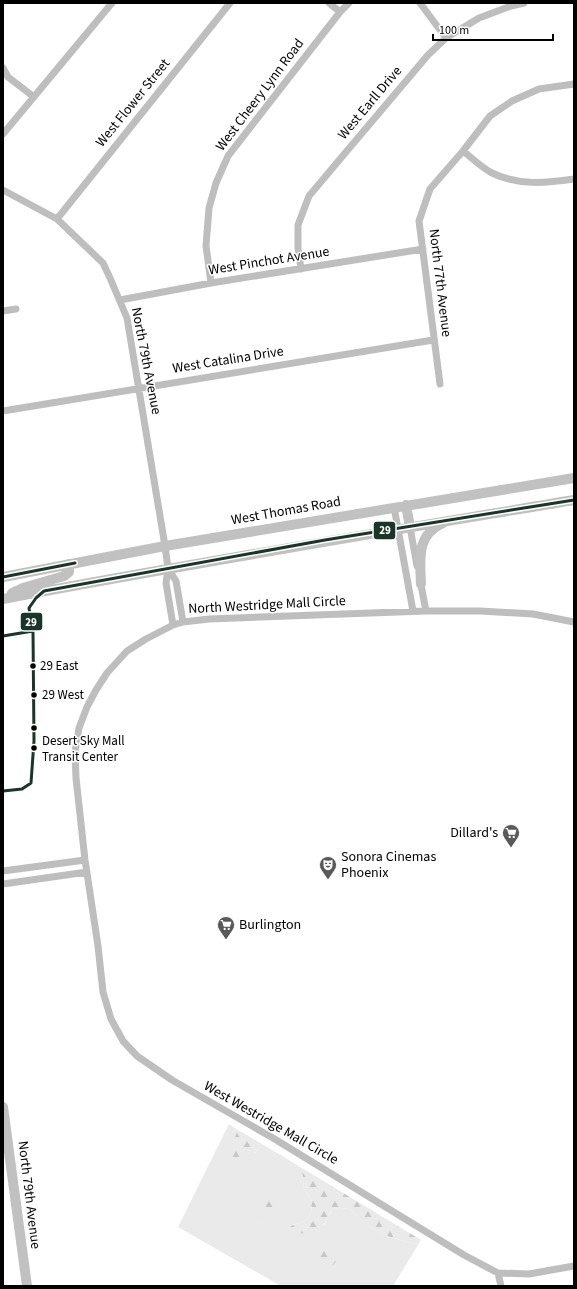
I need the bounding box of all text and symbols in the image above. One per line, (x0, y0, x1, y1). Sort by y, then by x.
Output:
scale bar (433, 16, 553, 42)
text: 100 m (439, 22, 469, 39)
street label: West Cheery Lynn Road (211, 35, 309, 155)
street label: West Flower Street (91, 54, 175, 152)
street label: West Earll Drive (333, 62, 407, 144)
street label: North 77th Avenue (423, 228, 457, 338)
street label: West Pinchot Avenue (207, 242, 331, 280)
street label: North 79th Avenue (126, 306, 166, 416)
street label: West Catalina Drive (171, 341, 285, 379)
street label: West Thomas Road (230, 492, 342, 530)
line badge: 29 (373, 521, 396, 540)
text: 29 (379, 523, 391, 538)
street label: North Westridge Mall Circle (188, 591, 346, 619)
line badge: 29 (20, 612, 43, 631)
text: 29 (25, 615, 37, 630)
place label: 29 East (40, 657, 79, 675)
marker: 29 East (28, 661, 38, 671)
place label: 29 West (42, 686, 84, 704)
marker: 29 West (29, 690, 39, 700)
unlabelled marker (29, 723, 39, 733)
place label: Desert Sky Mall Transit Center (42, 732, 125, 766)
marker: Desert Sky Mall Transit Center (29, 743, 39, 753)
place label: Dillard's (450, 823, 498, 843)
supermarket icon: Dillard's (501, 823, 521, 848)
place label: Sonora Cinemas Phoenix (341, 847, 436, 883)
theatre icon: Sonora Cinemas Phoenix (318, 855, 338, 880)
supermarket icon: Burlington (216, 915, 236, 940)
place label: Burlington (239, 915, 301, 935)
street label: West Westridge Mall Circle (200, 1076, 342, 1170)
street label: North 79th Avenue (12, 1140, 46, 1250)

